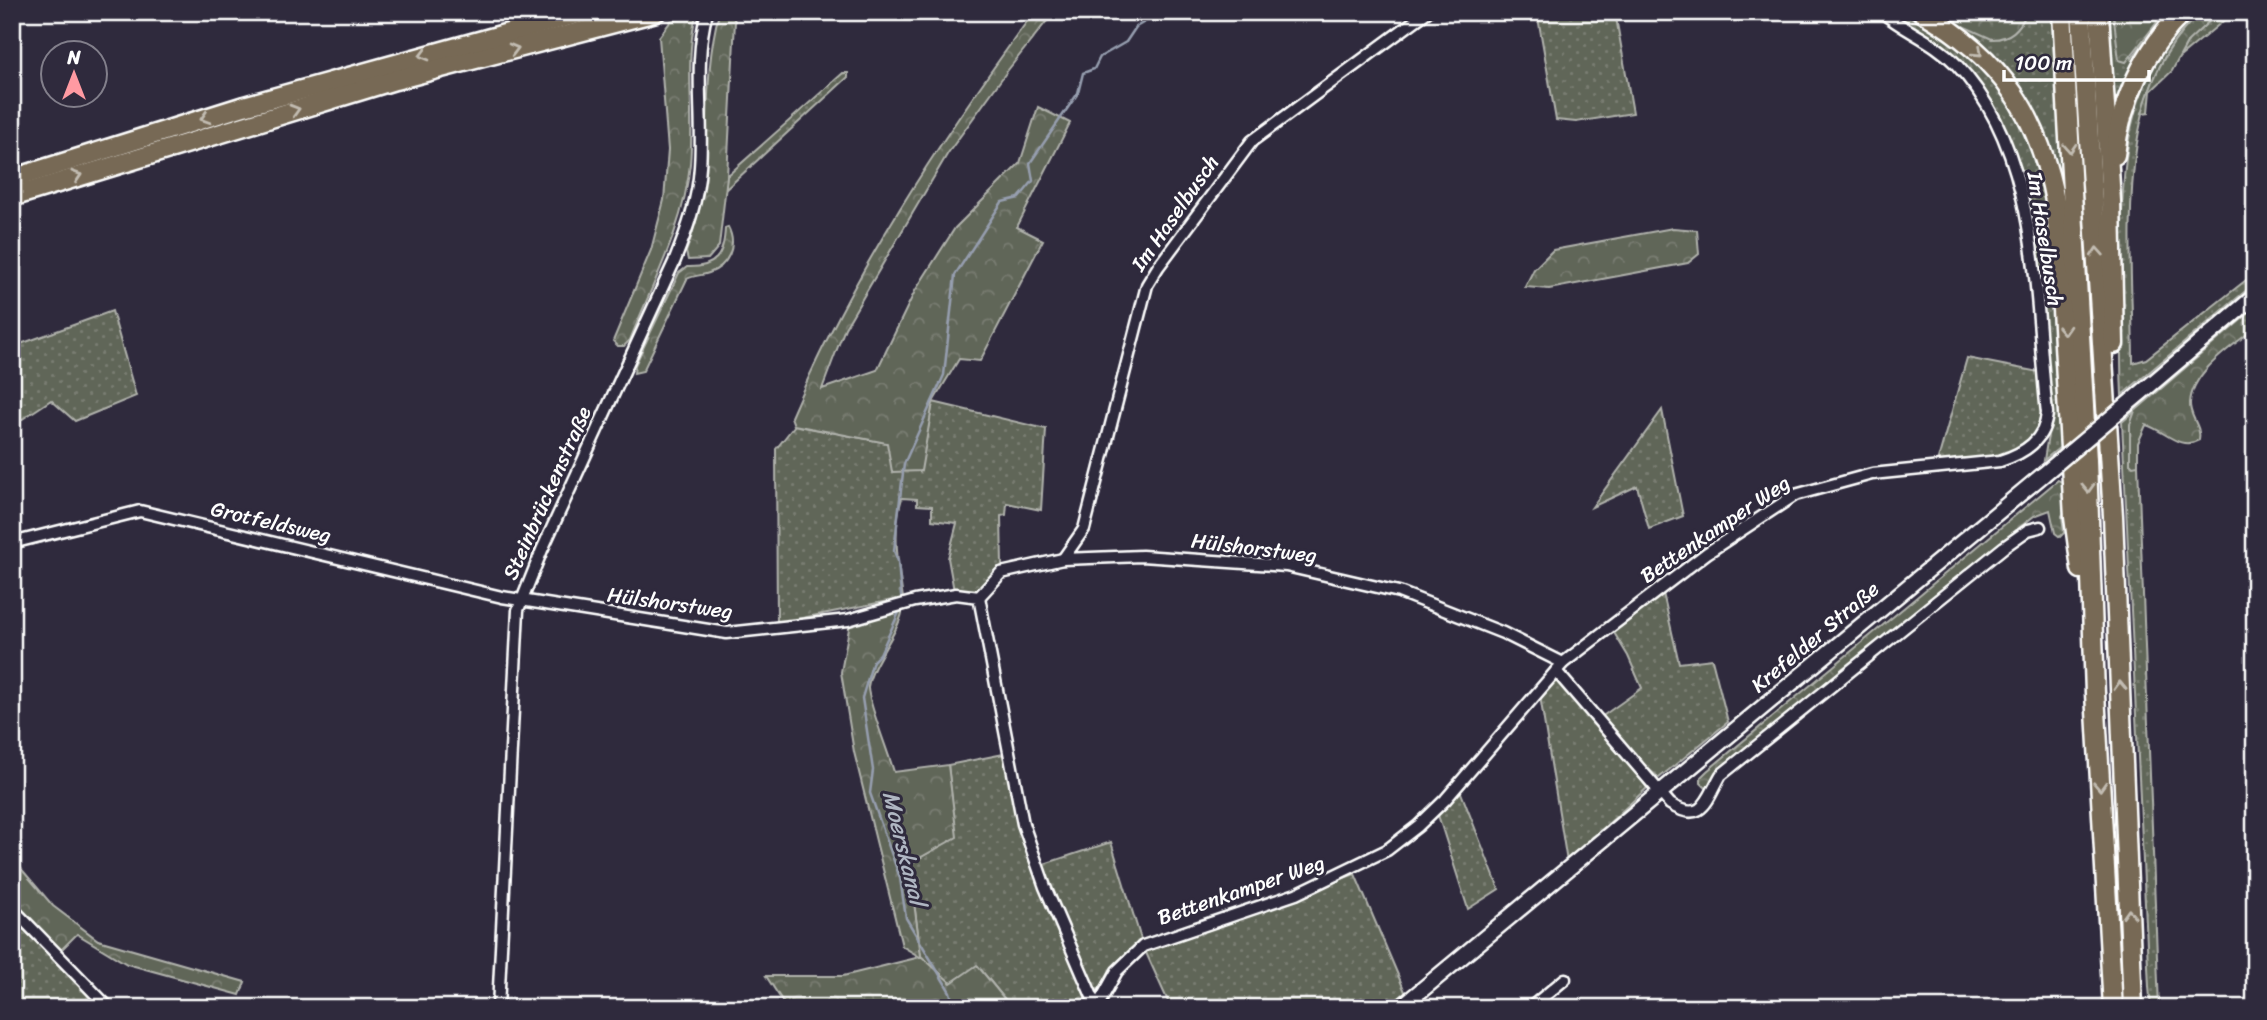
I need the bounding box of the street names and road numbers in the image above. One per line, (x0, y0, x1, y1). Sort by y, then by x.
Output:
street label: Im Haselbusch (1120, 147, 1229, 280)
street label: Im Haselbusch (2015, 168, 2074, 309)
street label: Steinbrückenstraße (492, 400, 602, 586)
street label: Bettenkamper Weg (1632, 464, 1798, 594)
street label: Grotfeldsweg (207, 490, 335, 554)
street label: Hülshorstweg (1189, 521, 1319, 575)
street label: Krefelder Straße (1742, 571, 1888, 703)
street label: Hülshorstweg (605, 575, 735, 631)
street label: Bettenkamper Weg (1152, 844, 1330, 936)

